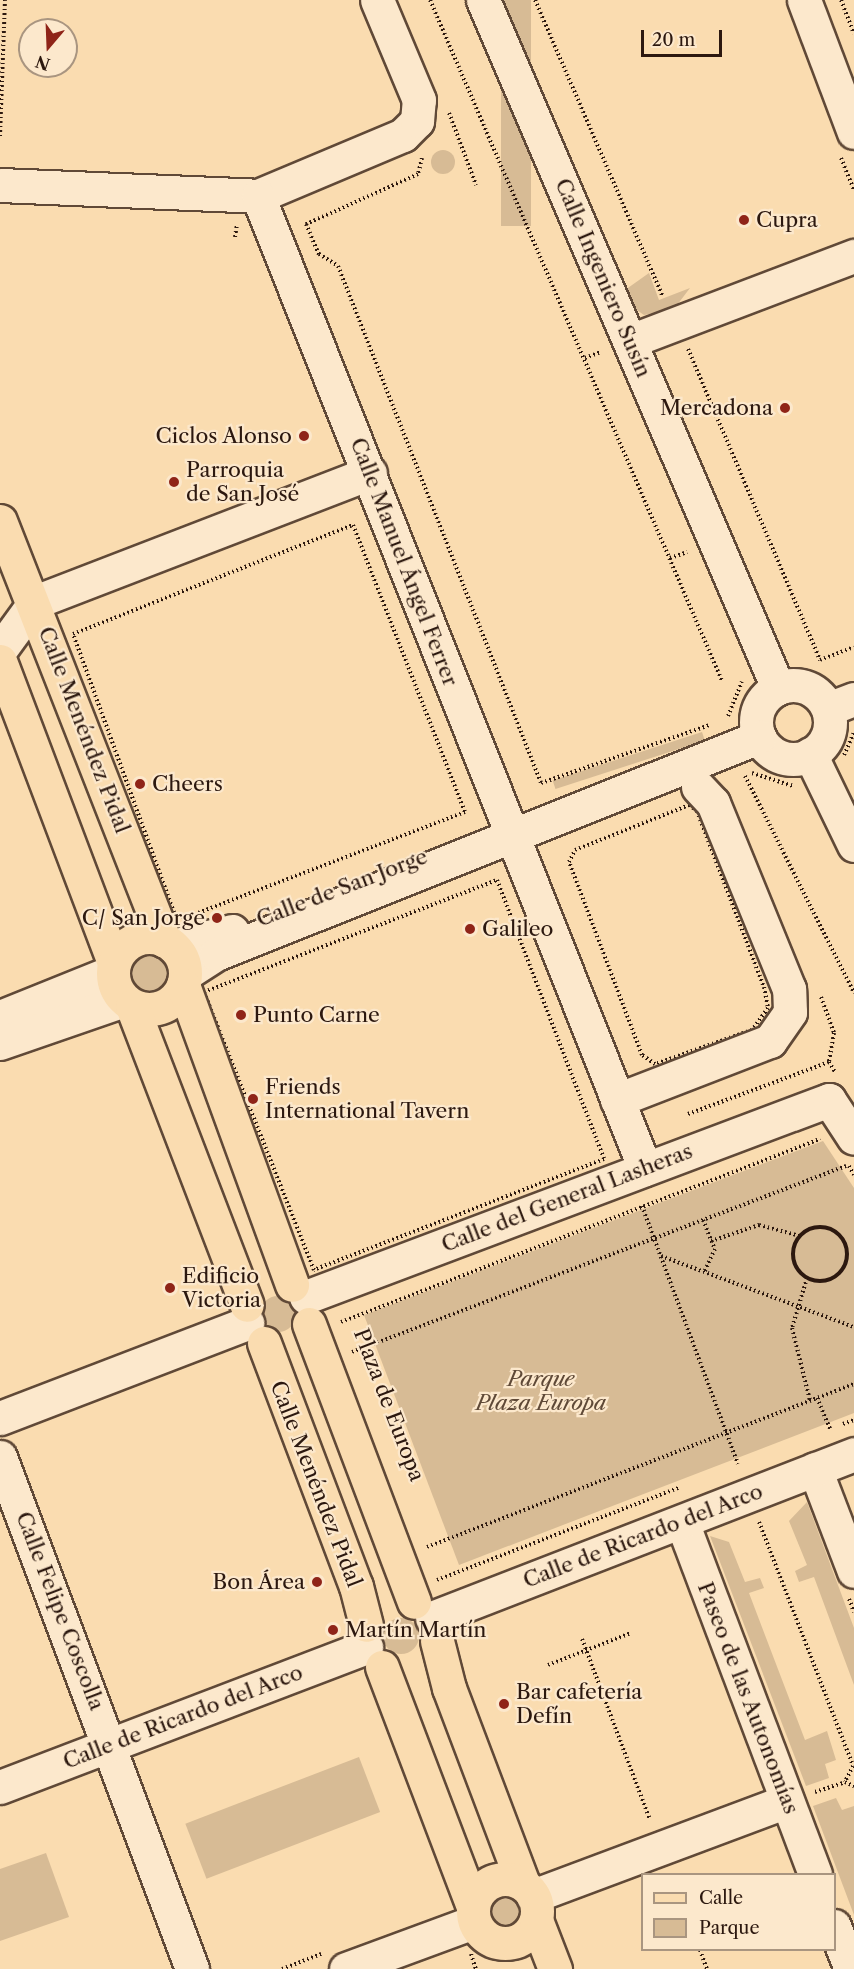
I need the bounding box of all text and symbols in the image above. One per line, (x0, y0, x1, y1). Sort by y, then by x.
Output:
north arrow (18, 18, 78, 78)
scale bar (644, 18, 725, 56)
text: 20 m (652, 29, 695, 51)
text: N (33, 51, 53, 75)
street label: Calle Ingeniero Susín (550, 175, 656, 381)
place label: Cupra (756, 207, 818, 233)
marker: Cupra (737, 213, 751, 227)
place label: Mercadona (660, 395, 773, 421)
marker: Mercadona (778, 401, 792, 415)
place label: Ciclos Alonso (155, 423, 292, 449)
marker: Ciclos Alonso (297, 429, 311, 443)
street label: Calle Manuel Ángel Ferrer (345, 434, 463, 690)
place label: Parroquia de San José (186, 457, 299, 507)
marker: Parroquia de San José (167, 475, 181, 489)
street label: Calle Menéndez Pidal (33, 623, 135, 837)
place label: Cheers (152, 771, 223, 797)
marker: Cheers (133, 777, 147, 791)
street label: Calle de San Jorge (253, 844, 431, 932)
place label: C/ San Jorge (82, 905, 205, 931)
marker: C/ San Jorge (210, 911, 224, 925)
place label: Galileo (482, 916, 553, 942)
marker: Galileo (463, 922, 477, 936)
place label: Punto Carne (253, 1002, 380, 1028)
marker: Punto Carne (234, 1008, 248, 1022)
place label: Friends International Tavern (265, 1074, 470, 1124)
marker: Friends International Tavern (246, 1092, 260, 1106)
street label: Calle del General Lasheras (438, 1138, 696, 1258)
place label: Edificio Victoria (182, 1263, 261, 1313)
marker: Edificio Victoria (163, 1281, 177, 1295)
street label: Plaza de Europa (348, 1325, 430, 1485)
park label: Parque Plaza Europa (476, 1366, 606, 1416)
street label: Calle Menéndez Pidal (265, 1377, 367, 1591)
street label: Calle de Ricardo del Arco (519, 1478, 767, 1594)
street label: Calle Felipe Coscolla (11, 1508, 109, 1714)
place label: Bon Área (212, 1569, 305, 1595)
marker: Bon Área (310, 1575, 324, 1589)
street label: Paseo de las Autonomías (692, 1578, 804, 1818)
place label: Martín Martín (345, 1617, 486, 1643)
marker: Martín Martín (326, 1623, 340, 1637)
street label: Calle de Ricardo del Arco (59, 1659, 307, 1775)
place label: Bar cafetería Defín (516, 1679, 643, 1729)
marker: Bar cafetería Defín (497, 1697, 511, 1711)
legend (641, 1873, 836, 1951)
text: Calle (699, 1887, 743, 1909)
text: Parque (699, 1917, 760, 1939)

